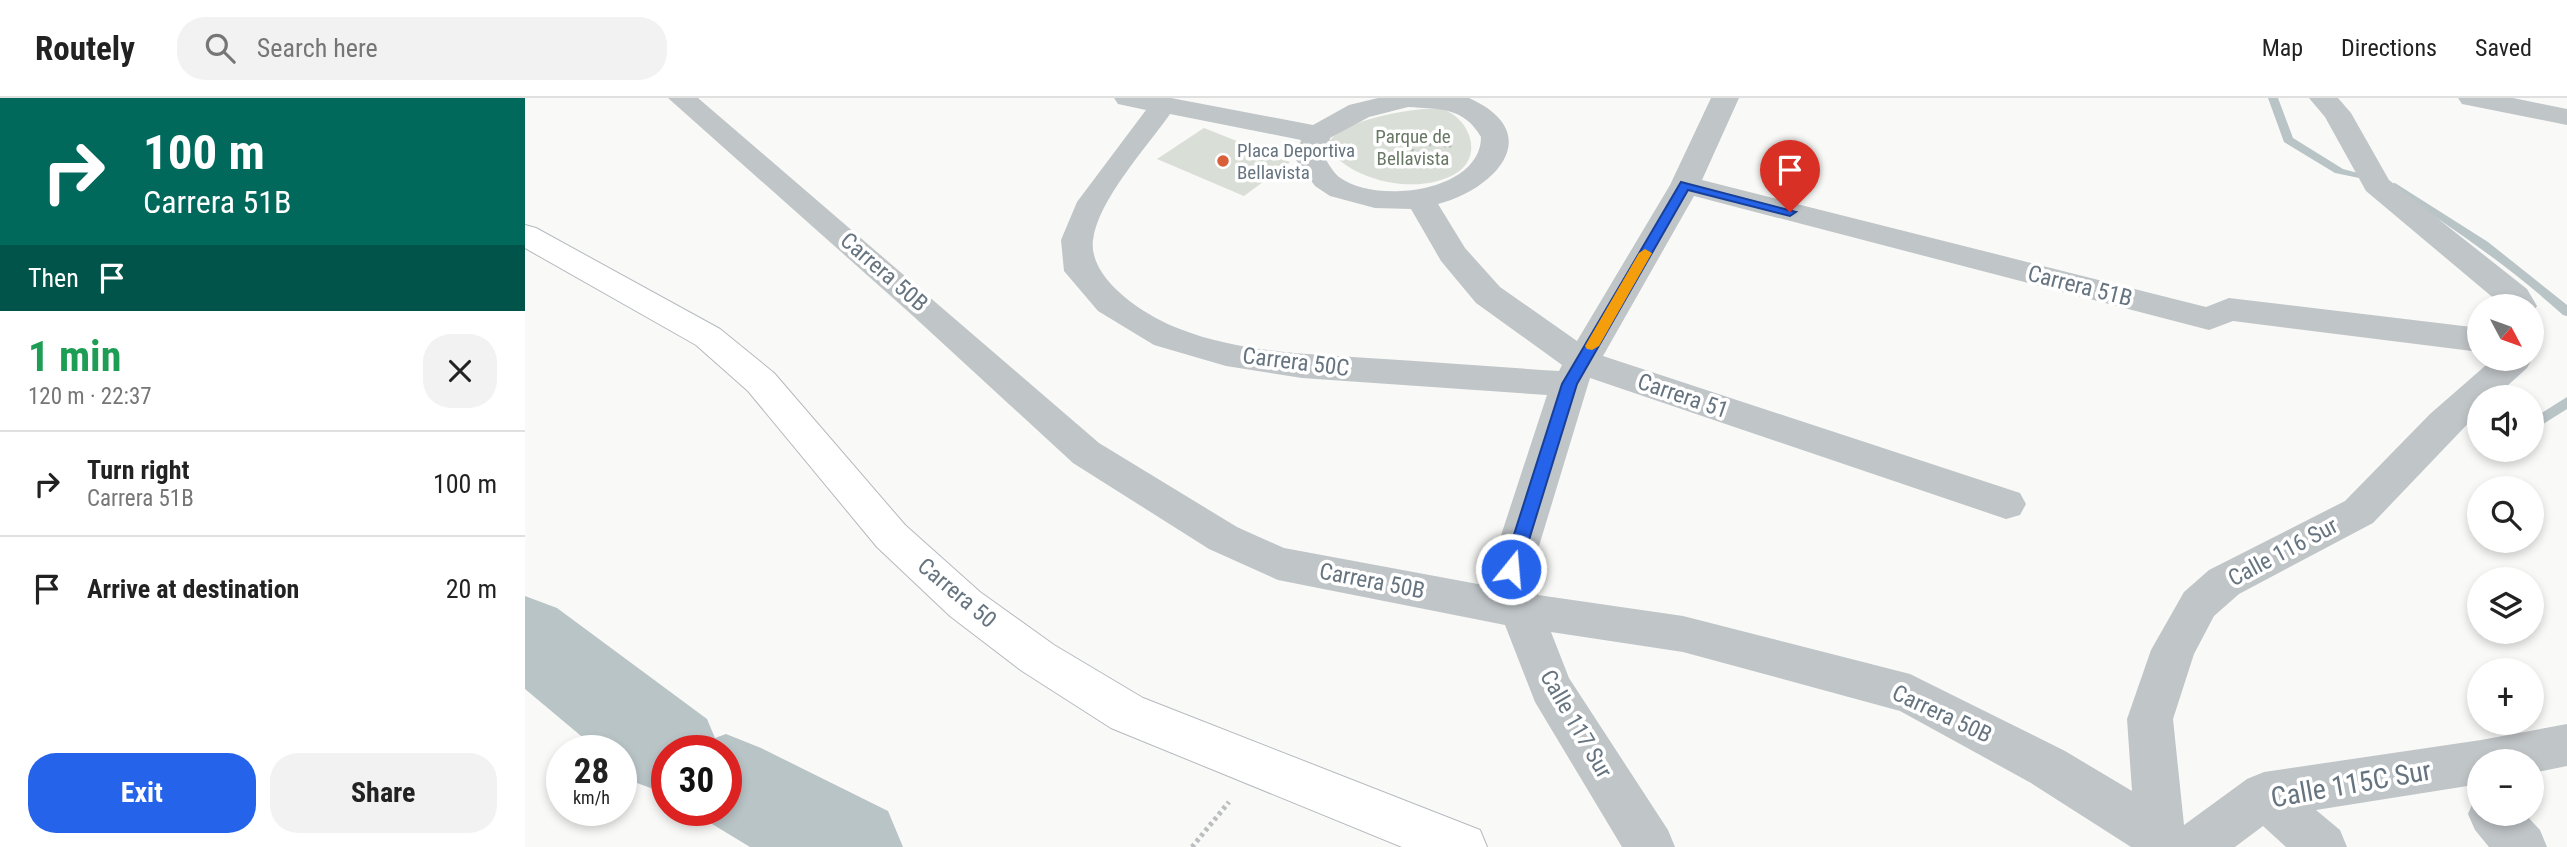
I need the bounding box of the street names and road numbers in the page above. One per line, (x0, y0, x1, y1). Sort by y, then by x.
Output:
street label: Carrera 50B (835, 227, 933, 317)
street label: Carrera 51B (2025, 260, 2135, 312)
street label: Carrera 50C (1241, 342, 1351, 382)
street label: Carrera 51 (1634, 368, 1732, 424)
street label: Calle 116 Sur (2224, 512, 2342, 592)
street label: Carrera 50 (912, 552, 1002, 634)
street label: Carrera 50B (1317, 558, 1427, 604)
street label: Calle 117 Sur (1534, 665, 1618, 783)
street label: Carrera 50B (1888, 679, 1996, 749)
street label: Calle 115C Sur (2268, 754, 2434, 814)

